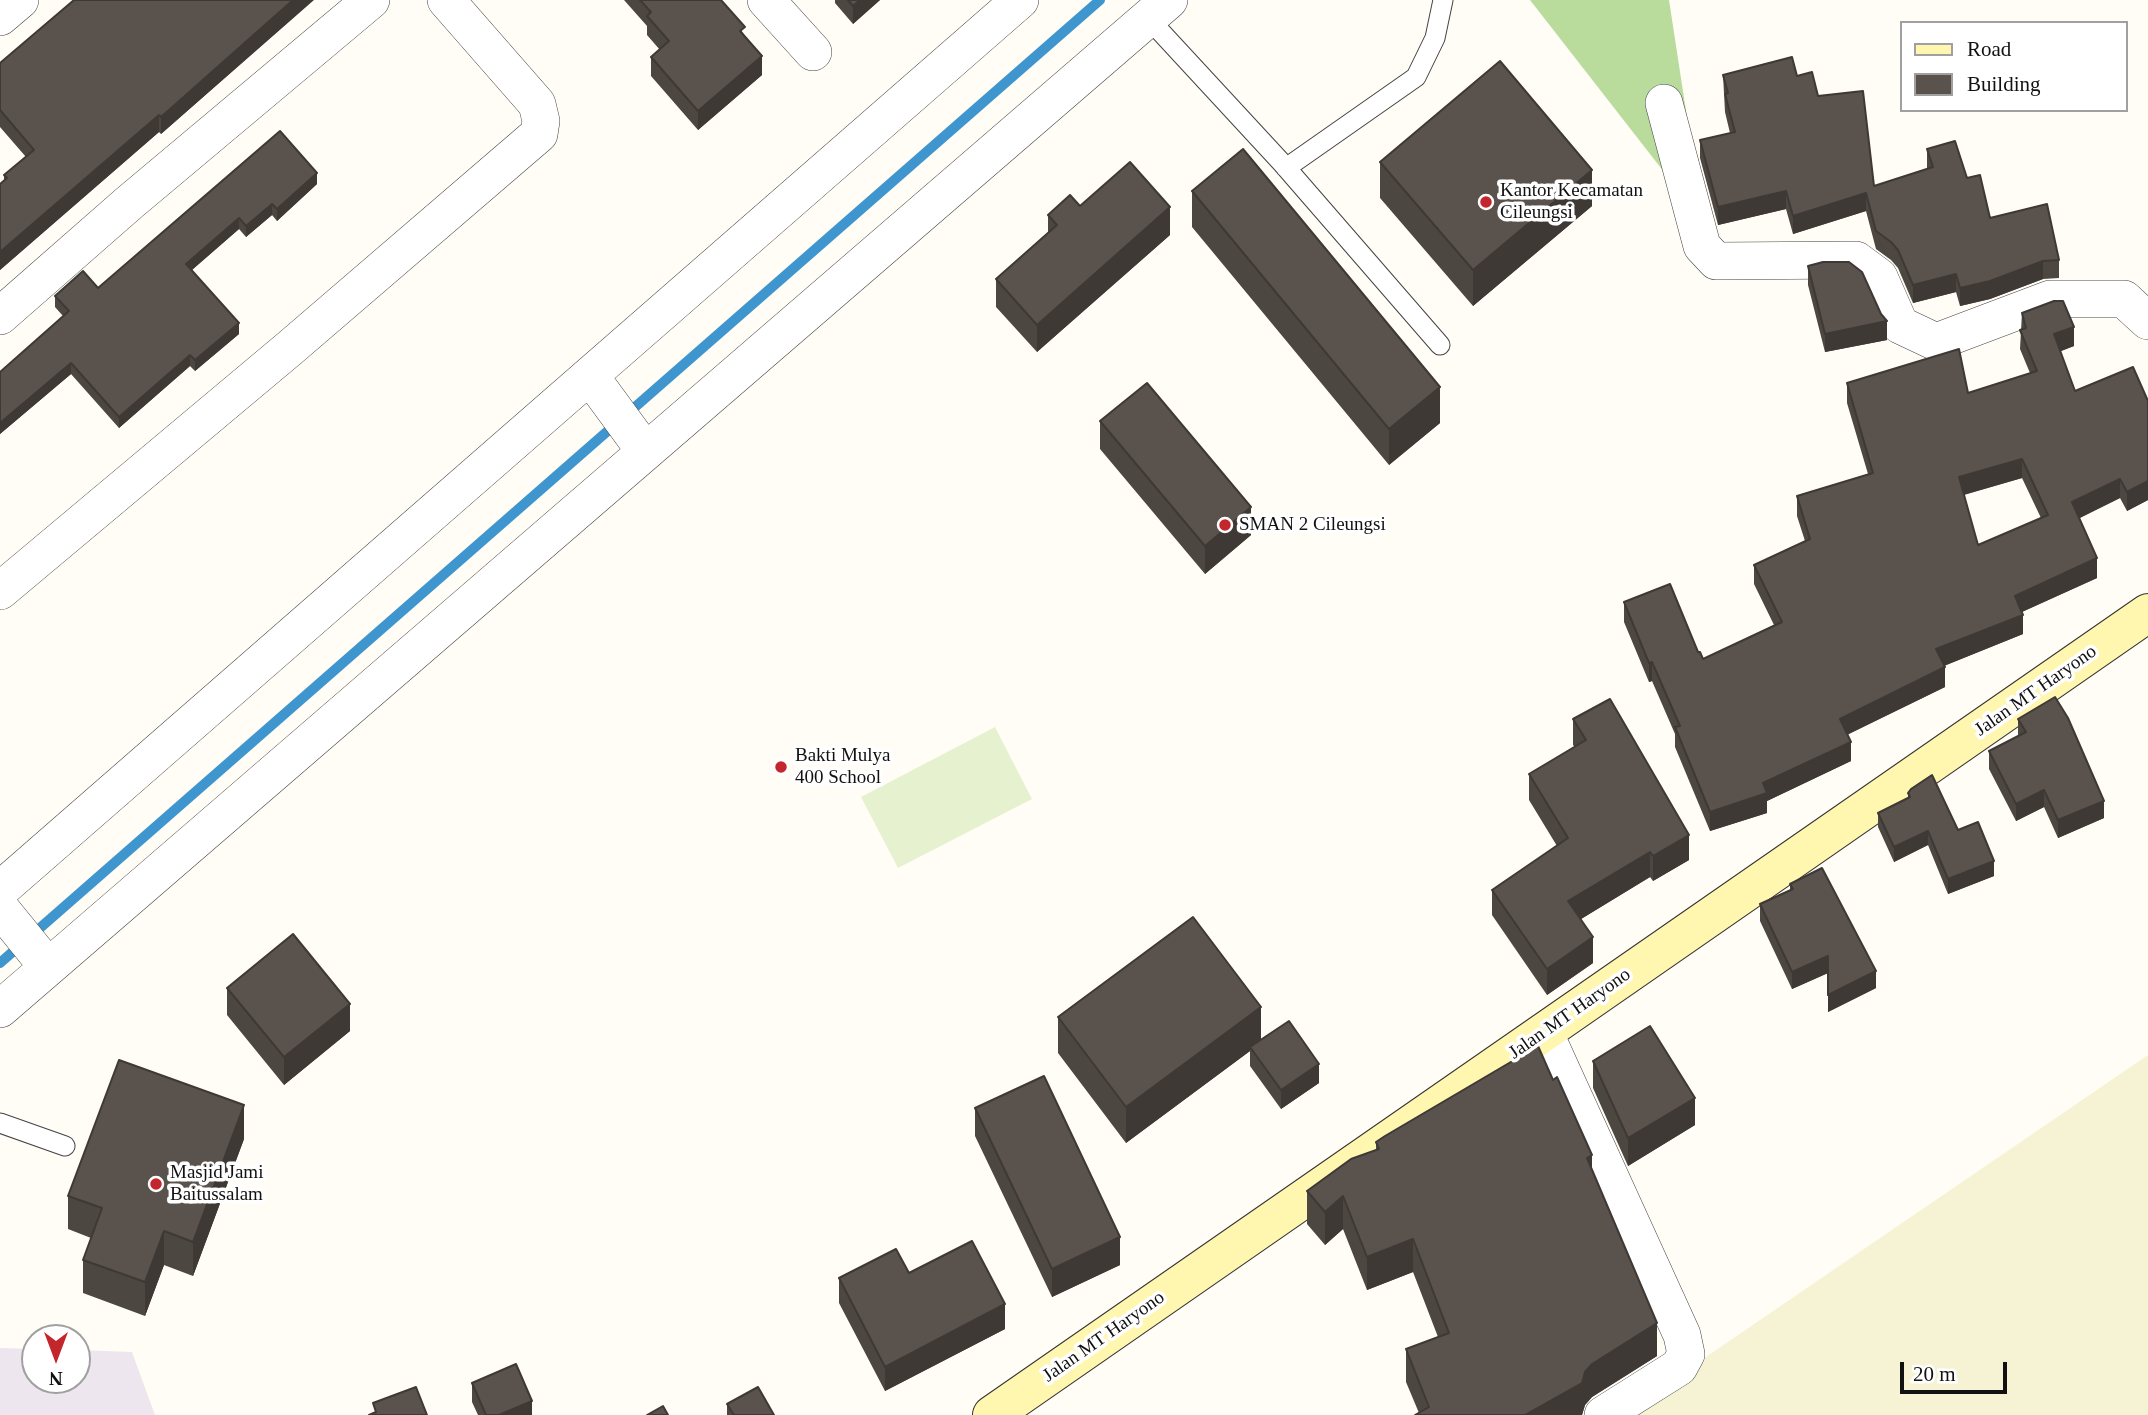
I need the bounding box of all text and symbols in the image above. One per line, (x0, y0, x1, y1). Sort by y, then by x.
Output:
legend (1899, 21, 2127, 112)
text: Road (1967, 37, 2011, 61)
text: Building (1967, 72, 2041, 96)
place label: Kantor Kecamatan Cileungsi (1500, 180, 1643, 224)
marker: Kantor Kecamatan Cileungsi (1478, 194, 1494, 210)
place label: SMAN 2 Cileungsi (1239, 514, 1386, 536)
marker: SMAN 2 Cileungsi (1217, 517, 1233, 533)
street label: Jalan MT Haryono (1971, 641, 2101, 741)
place label: Bakti Mulya 400 School (795, 745, 891, 789)
marker: Bakti Mulya 400 School (773, 759, 789, 775)
street label: Jalan MT Haryono (1505, 964, 1635, 1064)
place label: Masjid Jami Baitussalam (170, 1162, 263, 1206)
marker: Masjid Jami Baitussalam (148, 1176, 164, 1192)
street label: Jalan MT Haryono (1039, 1287, 1169, 1387)
north arrow (21, 1324, 91, 1394)
scale bar (1903, 1348, 2010, 1392)
text: 20 m (1913, 1362, 1956, 1386)
text: N (49, 1368, 63, 1389)

